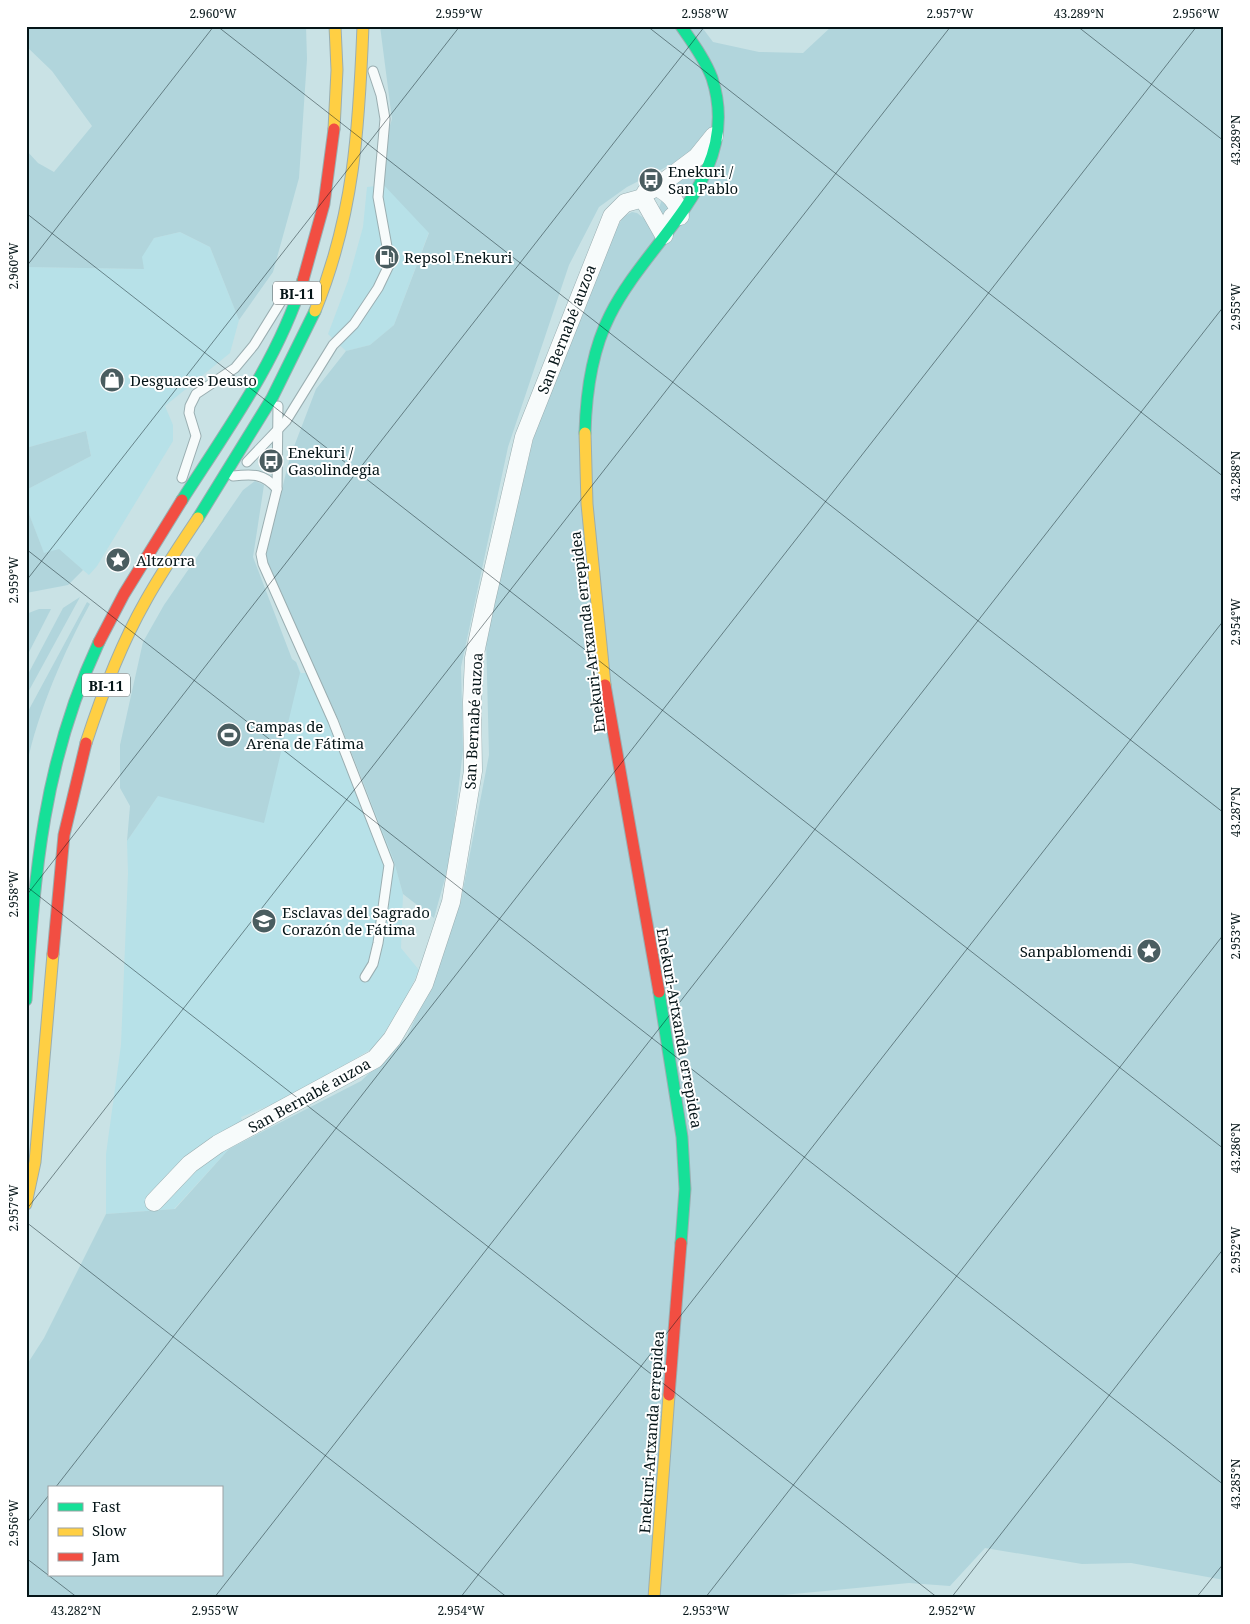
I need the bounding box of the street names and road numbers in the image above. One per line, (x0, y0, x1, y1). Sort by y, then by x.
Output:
street label: San Bernabé auzoa (532, 261, 600, 397)
road number: BI-11 (273, 282, 321, 304)
street label: Enekuri-Artxanda errepidea (565, 530, 609, 734)
street label: San Bernabé auzoa (459, 652, 487, 790)
road number: BI-11 (82, 674, 130, 696)
street label: Enekuri-Artxanda errepidea (653, 926, 707, 1130)
street label: San Bernabé auzoa (244, 1053, 374, 1137)
street label: Enekuri-Artxanda errepidea (634, 1330, 668, 1534)

